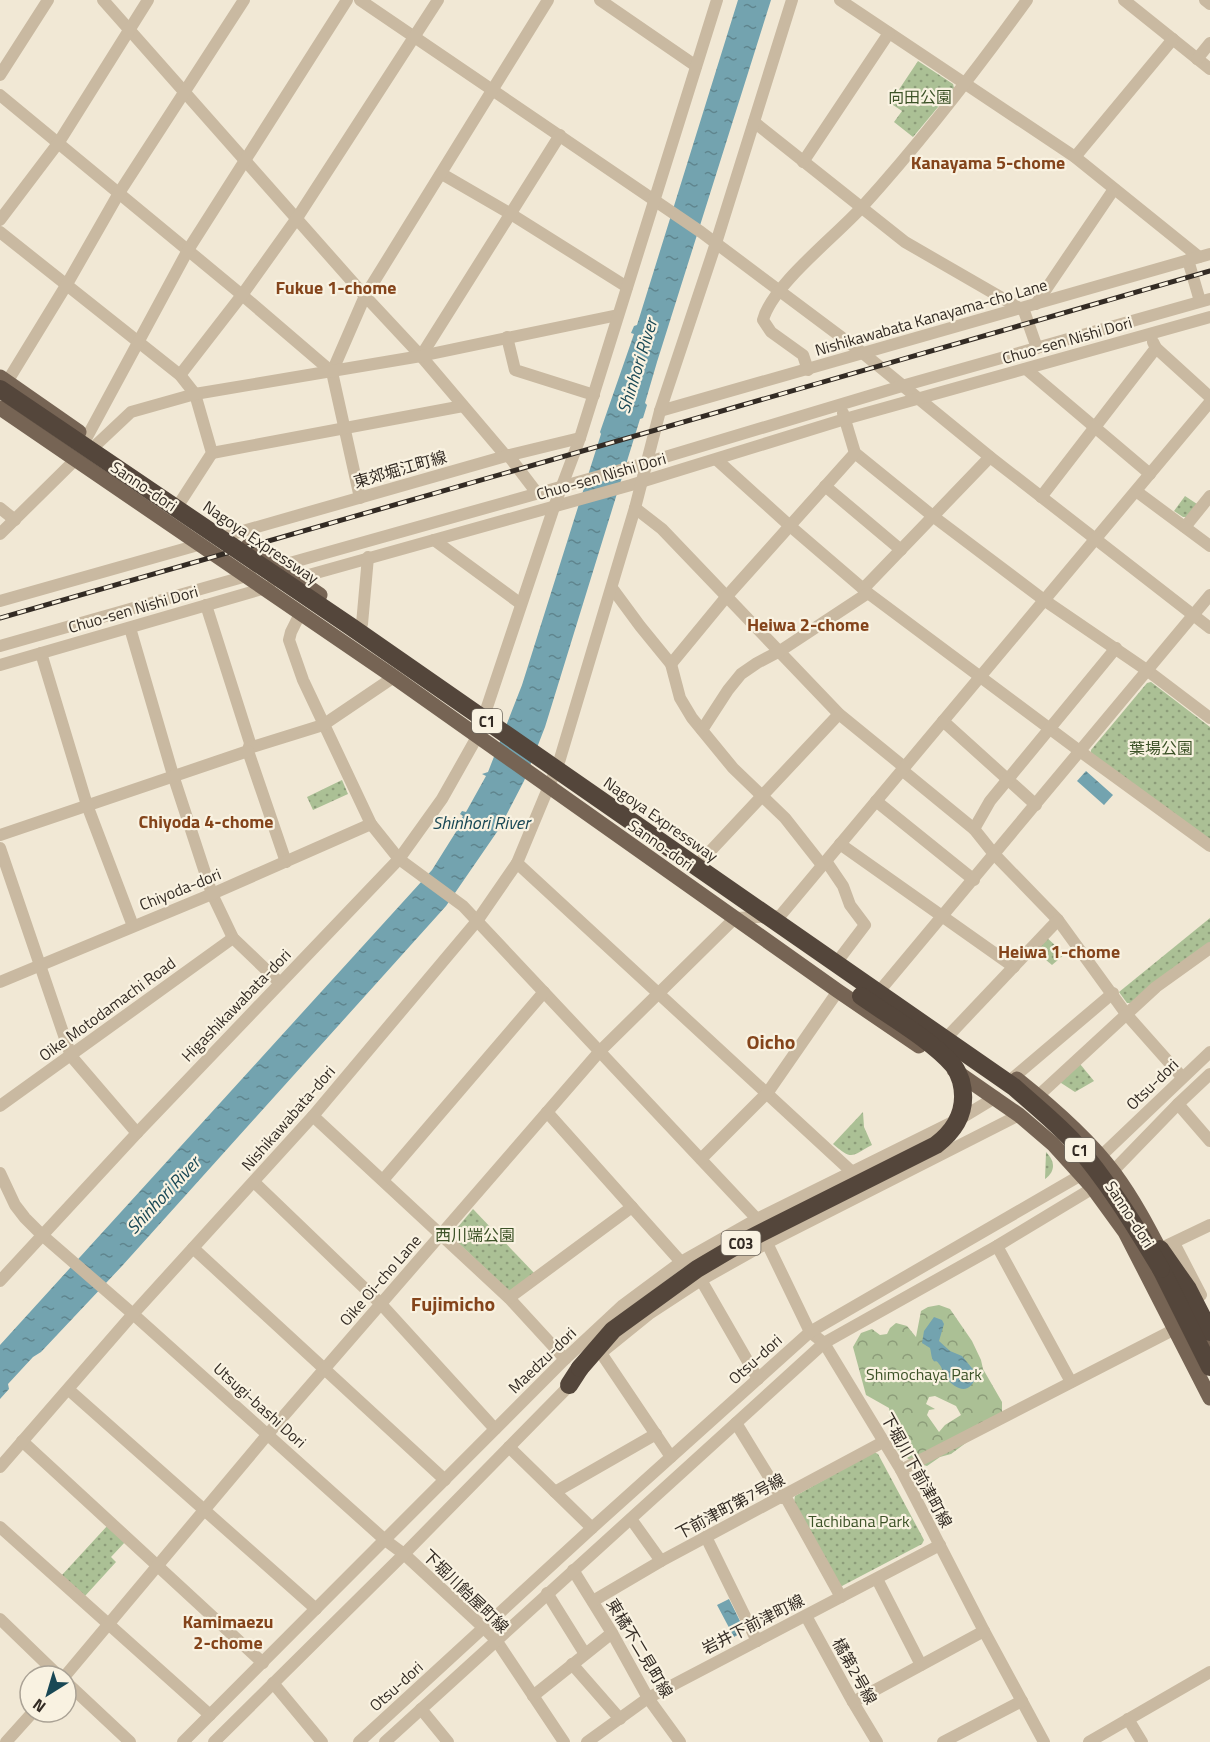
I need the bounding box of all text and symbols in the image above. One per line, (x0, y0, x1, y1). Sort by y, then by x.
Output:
park label: 向田公園 (888, 85, 952, 109)
district label: Kanayama 5-chome (911, 149, 1065, 176)
street label: Nishikawabata Kanayama-cho Lane (812, 272, 1050, 362)
district label: Fukue 1-chome (276, 274, 396, 301)
street label: Chuo-sen Nishi Dori (999, 310, 1135, 370)
water label: Shinhori River (610, 313, 665, 417)
street label: 東郊堀江町線 (351, 444, 449, 494)
street label: Chuo-sen Nishi Dori (533, 446, 669, 506)
street label: Sanno-dori (106, 455, 182, 517)
street label: Nagoya Expressway (198, 494, 324, 590)
street label: Chuo-sen Nishi Dori (65, 579, 201, 639)
district label: Heiwa 2-chome (747, 611, 869, 638)
road number: C1 (472, 709, 502, 733)
park label: 葉場公園 (1129, 736, 1193, 760)
street label: Nagoya Expressway (599, 770, 723, 868)
district label: Chiyoda 4-chome (138, 808, 274, 835)
water label: Shinhori River (432, 809, 532, 836)
street label: Sanno-dori (623, 814, 699, 876)
street label: Chiyoda-dori (136, 862, 224, 916)
district label: Heiwa 1-chome (998, 938, 1120, 965)
street label: Higashikawabata-dori (176, 943, 296, 1067)
street label: Oike Motodamachi Road (34, 951, 180, 1067)
district label: Oicho (747, 1026, 795, 1057)
street label: Otsu-dori (1120, 1053, 1184, 1115)
street label: Nishikawabata-dori (235, 1060, 341, 1176)
road number: C1 (1065, 1138, 1095, 1162)
water label: Shinhori River (120, 1148, 208, 1240)
street label: Sanno-dori (1099, 1176, 1161, 1252)
park label: 西川端公園 (435, 1223, 515, 1247)
street label: Oike Oi-cho Lane (334, 1229, 426, 1331)
road number: C03 (722, 1231, 760, 1255)
district label: Fujimicho (411, 1288, 495, 1319)
street label: Maedzu-dori (502, 1321, 582, 1399)
street label: Otsu-dori (723, 1328, 787, 1390)
street label: Utsugi-bashi Dori (208, 1357, 312, 1453)
park label: Shimochaya Park (866, 1362, 982, 1386)
street label: 下堀川下前津町線 (875, 1408, 959, 1532)
street label: 下前津町第7号線 (671, 1467, 789, 1545)
park label: Tachibana Park (808, 1509, 910, 1533)
street label: 下堀川飴屋町線 (417, 1543, 515, 1639)
street label: 岩井下前津町線 (698, 1588, 808, 1660)
street label: 東橘不二見町線 (601, 1594, 679, 1702)
district label: Kamimaezu 2-chome (182, 1608, 274, 1656)
street label: 橘第2号線 (827, 1633, 883, 1709)
street label: Otsu-dori (364, 1655, 428, 1717)
north arrow (18, 1664, 78, 1724)
text: N (27, 1693, 51, 1719)

